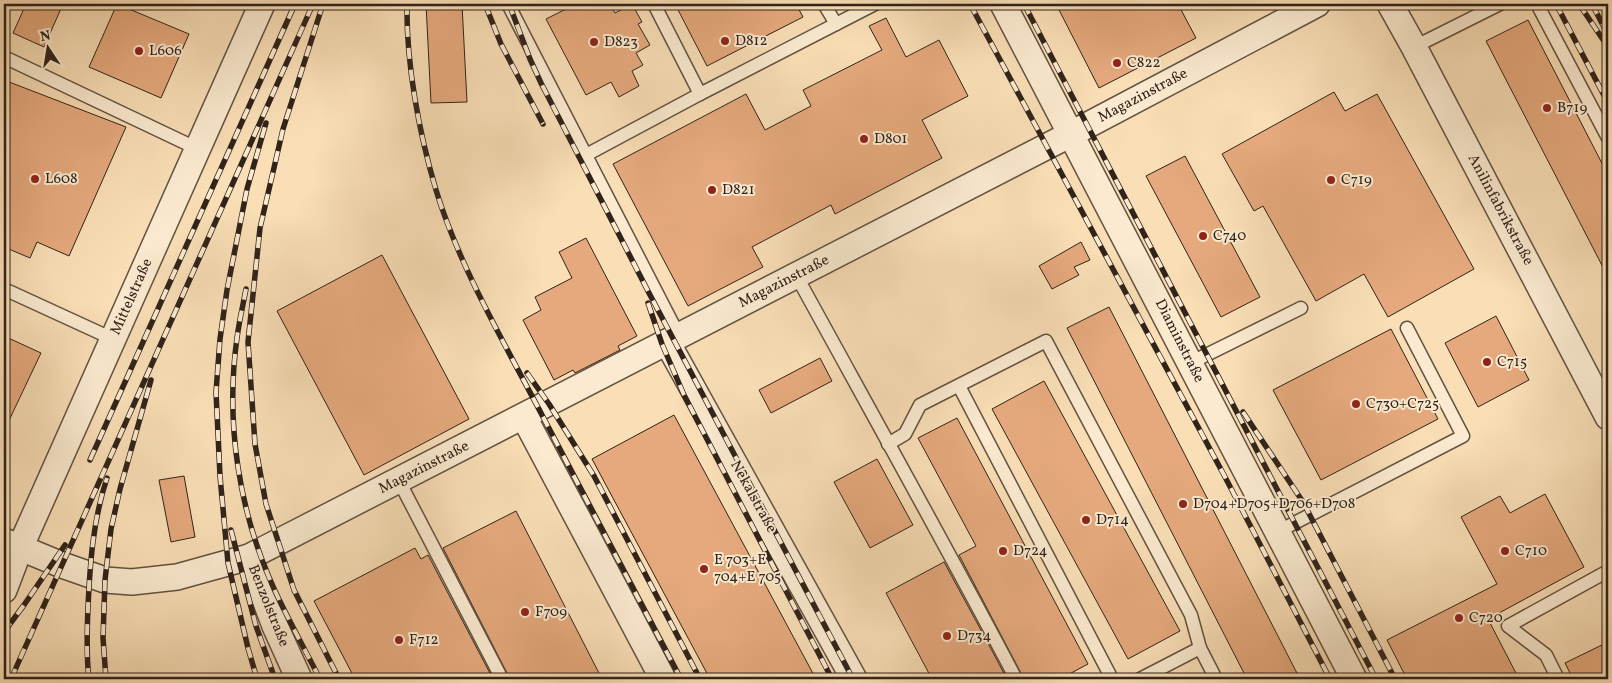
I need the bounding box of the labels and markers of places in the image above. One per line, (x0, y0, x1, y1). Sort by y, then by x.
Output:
place label: D812 (735, 31, 767, 52)
place label: D823 (604, 32, 638, 53)
marker: D812 (719, 35, 731, 47)
marker: D823 (588, 36, 600, 48)
place label: L606 (149, 41, 182, 62)
marker: L606 (133, 45, 145, 57)
place label: C822 (1127, 53, 1161, 74)
marker: C822 (1111, 57, 1123, 69)
place label: B719 (1557, 98, 1587, 119)
marker: B719 (1541, 102, 1553, 114)
place label: D801 (874, 129, 907, 150)
marker: D801 (858, 133, 870, 145)
place label: L608 (45, 169, 78, 190)
place label: C719 (1341, 170, 1372, 191)
marker: L608 (29, 173, 41, 185)
marker: C719 (1325, 174, 1337, 186)
place label: D821 (722, 180, 754, 201)
marker: D821 (706, 184, 718, 196)
place label: C740 (1213, 226, 1246, 247)
marker: C740 (1197, 230, 1209, 242)
place label: C715 (1497, 352, 1527, 373)
marker: C715 (1481, 356, 1493, 368)
place label: C730+C725 (1366, 394, 1439, 415)
marker: C730+C725 (1350, 398, 1362, 410)
place label: D704+D705+D706+D708 (1193, 494, 1355, 515)
marker: D704+D705+D706+D708 (1177, 498, 1189, 510)
place label: D714 (1096, 510, 1129, 531)
marker: D714 (1080, 514, 1092, 526)
place label: D724 (1013, 541, 1048, 562)
place label: C710 (1515, 541, 1547, 562)
marker: D724 (997, 545, 1009, 557)
marker: C710 (1499, 545, 1511, 557)
place label: E 703+E 704+E 705 (714, 550, 781, 588)
marker: E 703+E 704+E 705 (698, 563, 710, 575)
place label: F709 (535, 602, 567, 623)
marker: F709 (519, 606, 531, 618)
place label: C720 (1469, 608, 1503, 629)
marker: C720 (1453, 612, 1465, 624)
place label: D734 (957, 626, 991, 647)
place label: F712 (409, 630, 439, 651)
marker: D734 (941, 630, 953, 642)
marker: F712 (393, 634, 405, 646)

